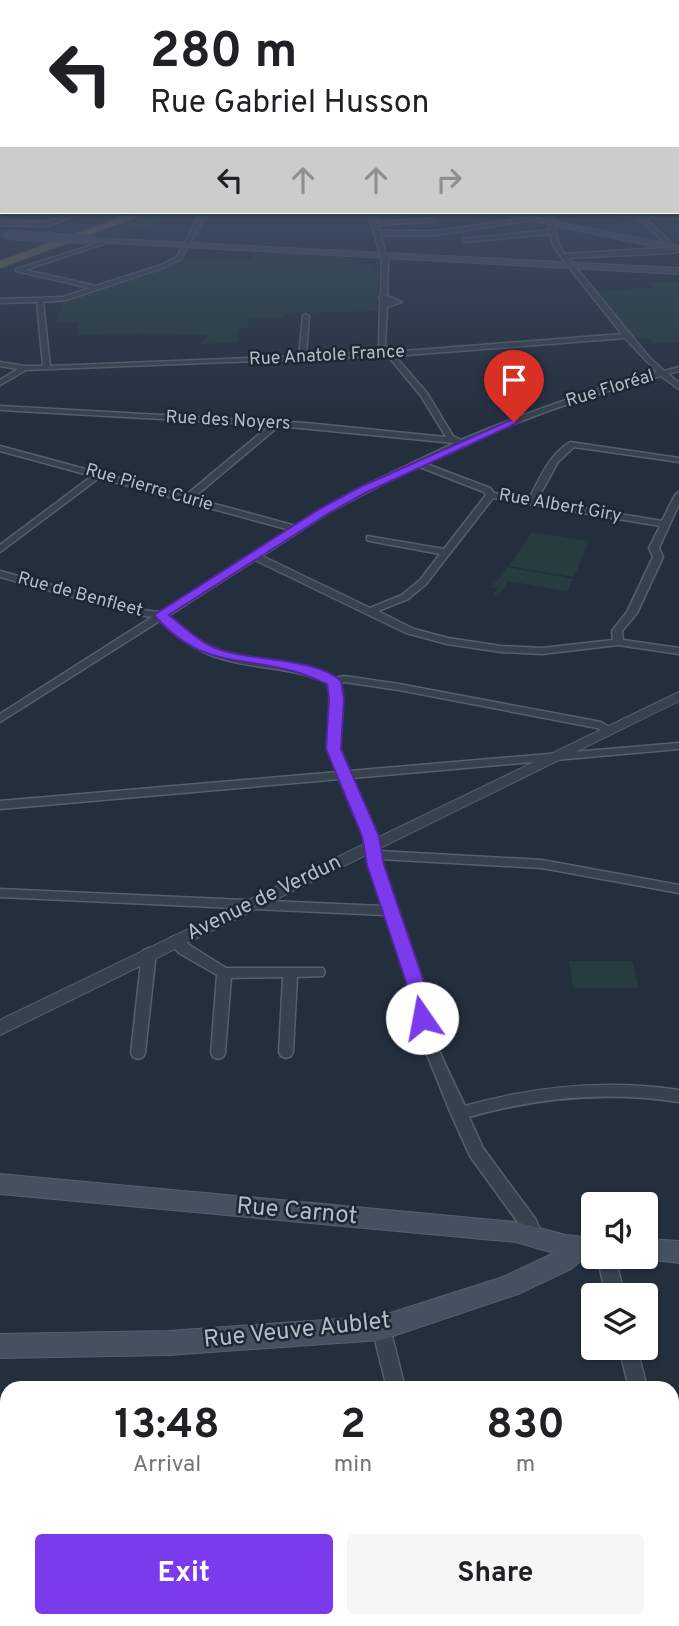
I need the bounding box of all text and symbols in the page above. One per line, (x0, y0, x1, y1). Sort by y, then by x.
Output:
text: 280 m (150, 23, 297, 85)
icon: left (35, 28, 126, 119)
text: Rue Gabriel Husson (150, 84, 429, 124)
icon: left (211, 161, 249, 199)
icon: ahead (284, 161, 322, 199)
icon: ahead (357, 161, 395, 199)
icon: right (430, 161, 468, 199)
street label: Rue Anatole France (248, 340, 406, 372)
pin (484, 350, 544, 422)
icon: arrive (495, 361, 533, 399)
street label: Rue Floréal (563, 365, 657, 413)
street label: Rue des Noyers (165, 406, 291, 436)
street label: Rue Pierre Curie (82, 459, 216, 517)
street label: Rue Albert Giry (497, 484, 623, 528)
street label: Rue de Benfleet (15, 567, 145, 623)
street label: Avenue de Verdun (182, 849, 346, 947)
position arrow (385, 981, 459, 1055)
street label: Rue Carnot (235, 1192, 359, 1232)
map controls (581, 1192, 658, 1360)
button: sound (581, 1192, 658, 1269)
button: layers (581, 1283, 658, 1360)
street label: Rue Veuve Aublet (202, 1306, 392, 1356)
text: 13:48 (114, 1400, 220, 1453)
text: 2 (340, 1400, 366, 1453)
text: 830 (486, 1400, 565, 1453)
text: Arrival (133, 1451, 201, 1480)
text: min (334, 1451, 372, 1480)
text: m (516, 1451, 535, 1480)
button: Exit (35, 1534, 333, 1614)
button: Share (347, 1534, 644, 1614)

